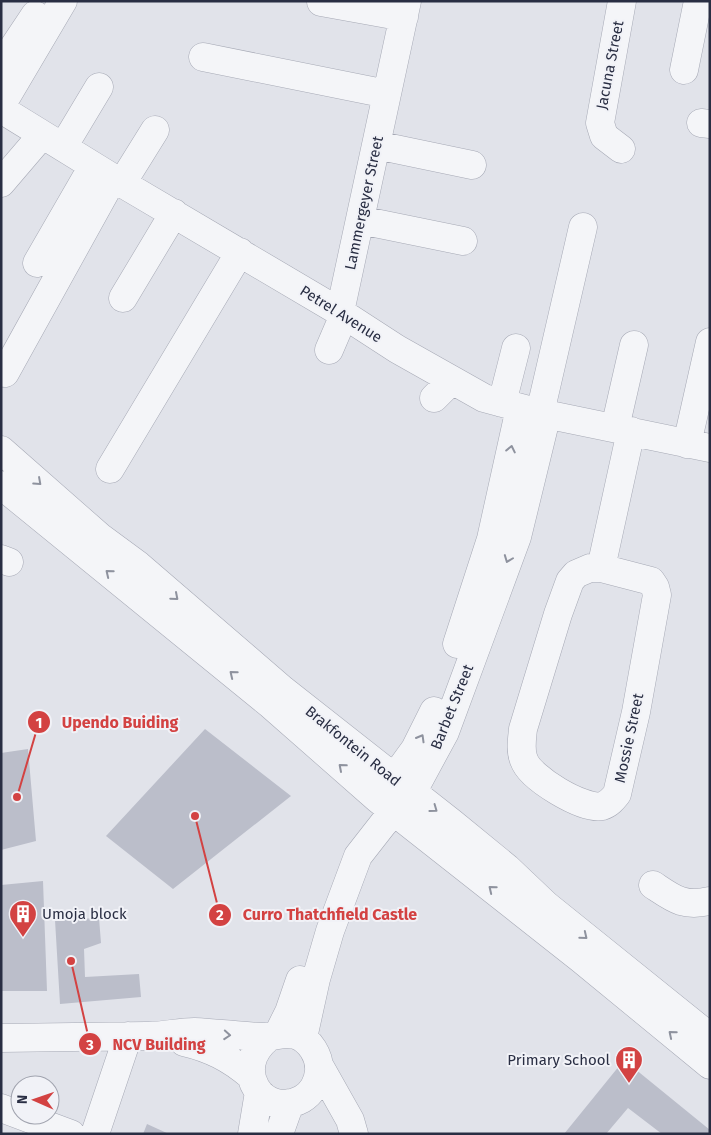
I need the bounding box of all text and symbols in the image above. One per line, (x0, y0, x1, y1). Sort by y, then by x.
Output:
street label: Jacuna Street (593, 18, 628, 111)
street label: Lammergeyer Street (341, 134, 387, 272)
street label: Petrel Avenue (297, 282, 385, 346)
one-way arrow (505, 444, 516, 453)
one-way arrow (32, 476, 41, 485)
one-way arrow (504, 554, 514, 563)
one-way arrow (106, 569, 115, 578)
one-way arrow (169, 591, 178, 599)
street label: Barbet Street (427, 661, 477, 752)
one-way arrow (230, 671, 239, 679)
street label: Mossie Street (611, 691, 647, 785)
street label: Brakfontein Road (302, 702, 404, 790)
callout: Upendo Buiding (27, 707, 188, 738)
text: Upendo Buiding (62, 713, 178, 732)
text: 1 (36, 714, 42, 732)
one-way arrow (415, 735, 425, 744)
one-way arrow (338, 764, 347, 773)
one-way arrow (428, 803, 438, 812)
one-way arrow (489, 887, 498, 895)
building icon: Umoja block (8, 899, 38, 938)
callout: Curro Thatchfield Castle (208, 899, 427, 930)
place label: Umoja block (42, 905, 127, 923)
text: Curro Thatchfield Castle (243, 905, 417, 924)
text: 2 (216, 906, 224, 924)
one-way arrow (578, 930, 588, 939)
callout: NCV Building (77, 1029, 215, 1060)
one-way arrow (223, 1029, 231, 1040)
one-way arrow (669, 1031, 678, 1040)
text: NCV Building (112, 1035, 206, 1054)
text: 3 (85, 1036, 94, 1054)
building icon: Primary School (614, 1045, 644, 1084)
place label: Primary School (507, 1051, 611, 1069)
north arrow (10, 1075, 60, 1125)
text: N (14, 1095, 31, 1105)

